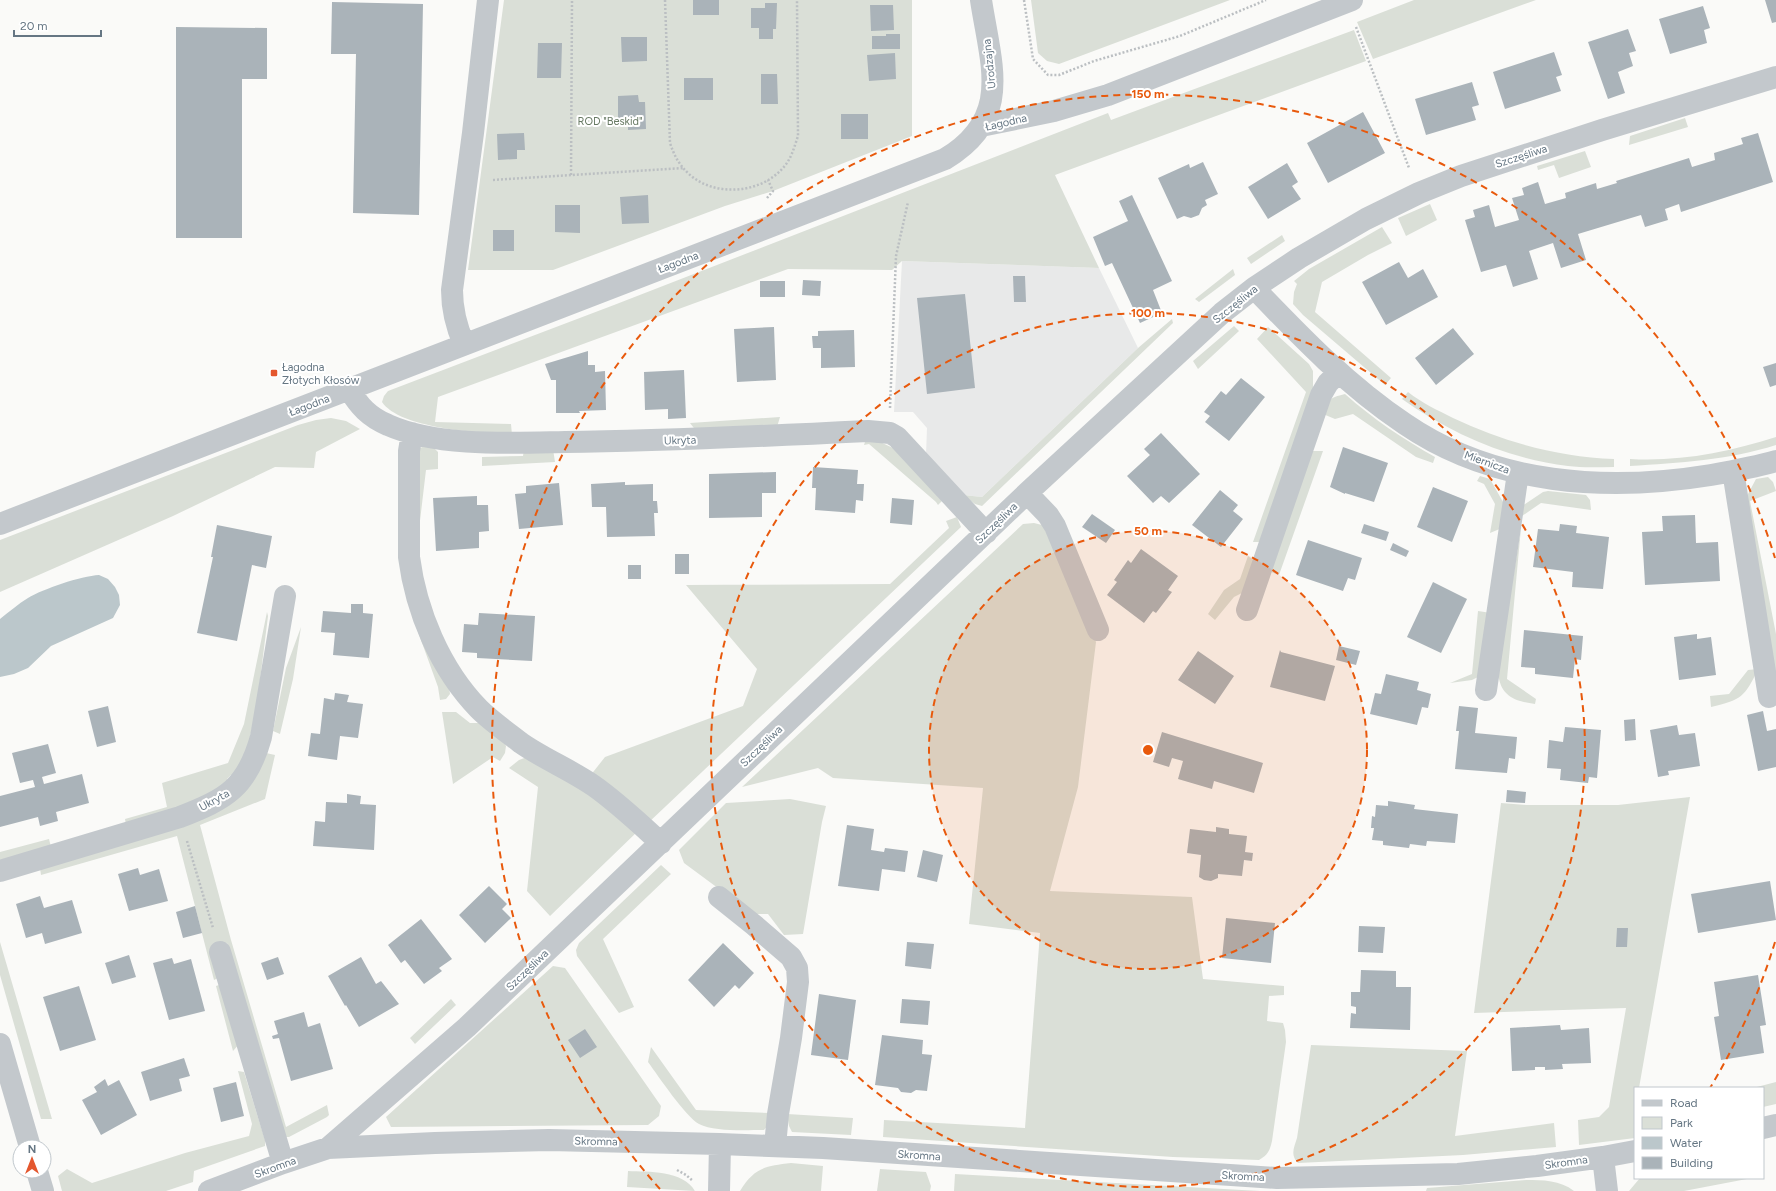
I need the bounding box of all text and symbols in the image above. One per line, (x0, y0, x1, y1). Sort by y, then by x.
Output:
scale bar (14, 12, 101, 38)
text: 20 m (20, 19, 48, 33)
street label: Urodzajna (980, 38, 999, 90)
text: 150 m (1131, 87, 1165, 101)
street label: Łagodna (984, 111, 1028, 134)
park label: ROD "Beskid" (578, 115, 642, 128)
street label: Szczęśliwa (1494, 142, 1549, 171)
street label: Łagodna (656, 249, 700, 276)
street label: Szczęśliwa (1210, 282, 1260, 326)
text: 100 m (1131, 306, 1165, 320)
place label: Łagodna Złotych Kłosów (282, 361, 360, 387)
marker: Łagodna Złotych Kłosów (269, 368, 279, 378)
street label: Łagodna (287, 392, 331, 419)
street label: Ukryta (664, 433, 696, 448)
street label: Miernicza (1462, 448, 1511, 477)
street label: Szczęśliwa (972, 500, 1020, 547)
text: 50 m (1134, 524, 1162, 538)
street label: Szczęśliwa (737, 723, 785, 770)
centre of rings (1141, 743, 1155, 757)
street label: Ukryta (197, 787, 232, 814)
street label: Szczęśliwa (503, 947, 551, 994)
legend (1634, 1087, 1764, 1179)
text: Road (1670, 1096, 1698, 1110)
text: Park (1670, 1116, 1693, 1130)
street label: Skromna (574, 1135, 618, 1148)
text: Water (1670, 1136, 1702, 1150)
north arrow (12, 1139, 52, 1179)
text: N (28, 1143, 36, 1156)
street label: Skromna (897, 1148, 941, 1163)
street label: Skromna (1544, 1153, 1588, 1172)
street label: Skromna (253, 1154, 298, 1181)
text: Building (1670, 1156, 1713, 1170)
street label: Skromna (1221, 1169, 1265, 1184)

